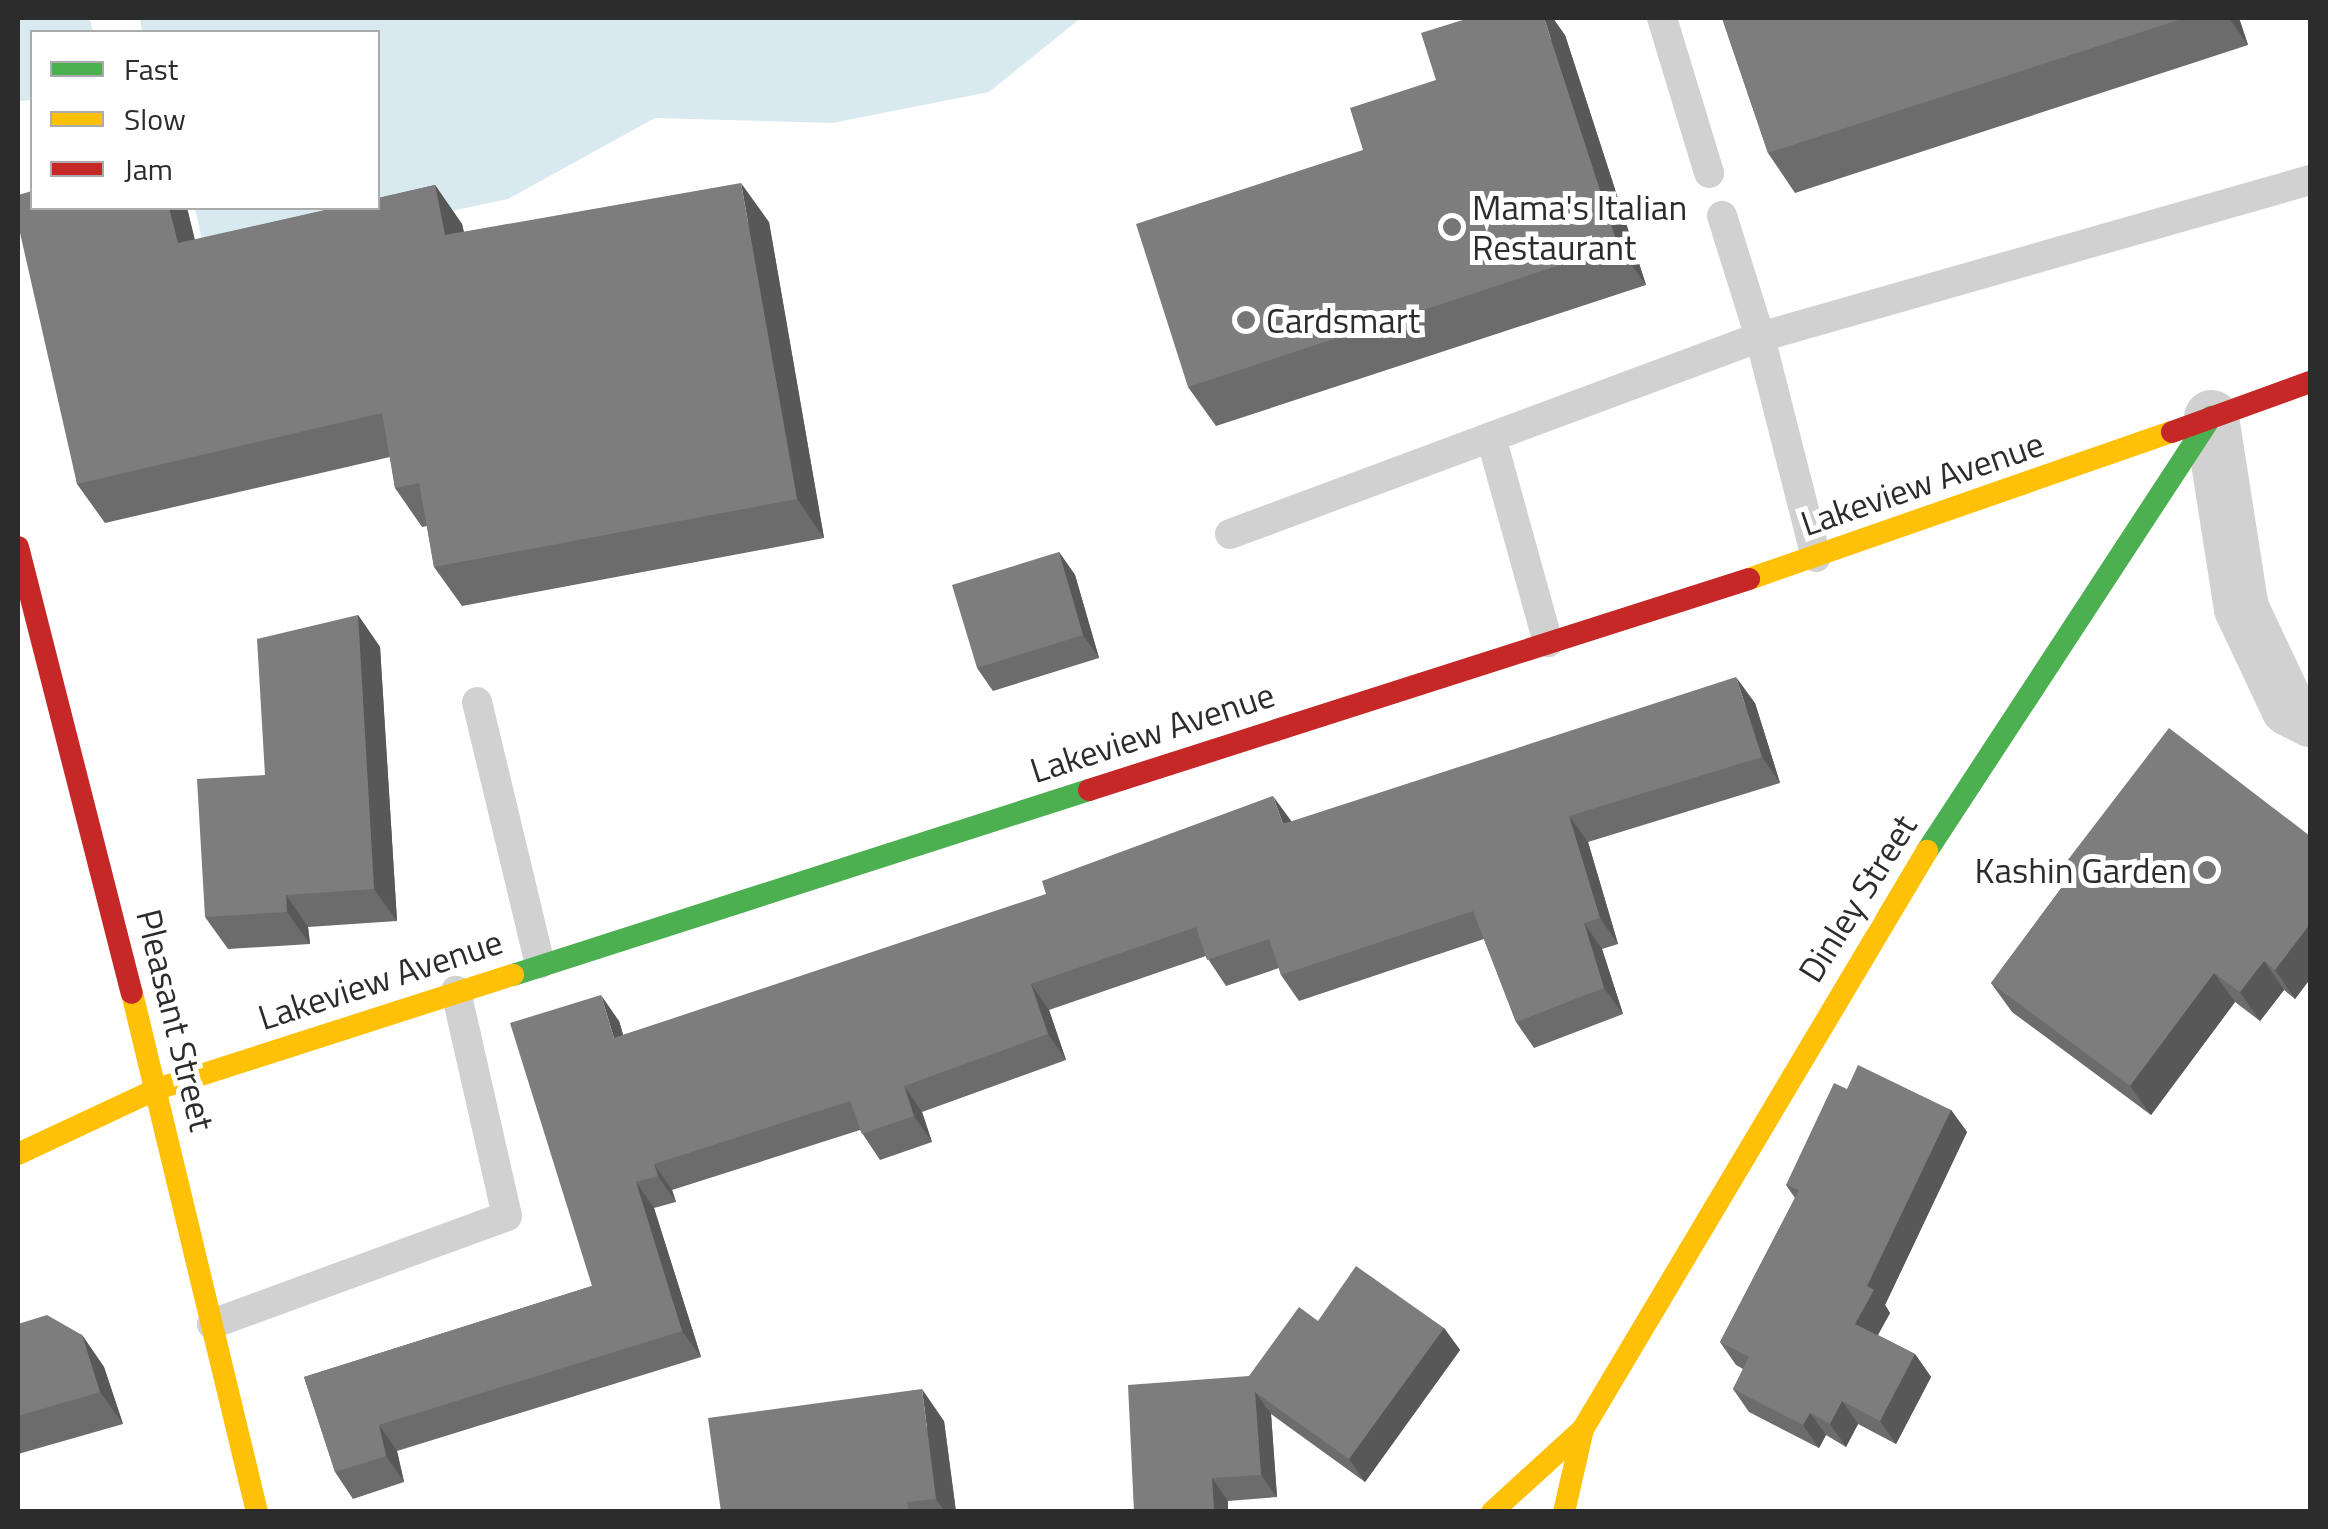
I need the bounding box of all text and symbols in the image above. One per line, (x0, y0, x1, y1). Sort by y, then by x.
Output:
legend (30, 30, 380, 210)
text: Fast (124, 46, 178, 92)
text: Slow (124, 96, 186, 142)
text: Jam (124, 146, 173, 192)
place label: Mama's Italian Restaurant (1472, 186, 1687, 268)
marker: Mama's Italian Restaurant (1441, 216, 1463, 238)
place label: Cardsmart (1266, 299, 1420, 341)
marker: Cardsmart (1235, 309, 1257, 331)
street label: Lakeview Avenue (1795, 422, 2049, 544)
street label: Lakeview Avenue (1025, 673, 1279, 791)
street label: Dinley Street (1789, 807, 1925, 989)
place label: Kashin Garden (1975, 849, 2187, 891)
marker: Kashin Garden (2196, 859, 2218, 881)
street label: Pleasant Street (128, 905, 224, 1135)
street label: Lakeview Avenue (253, 920, 507, 1038)

